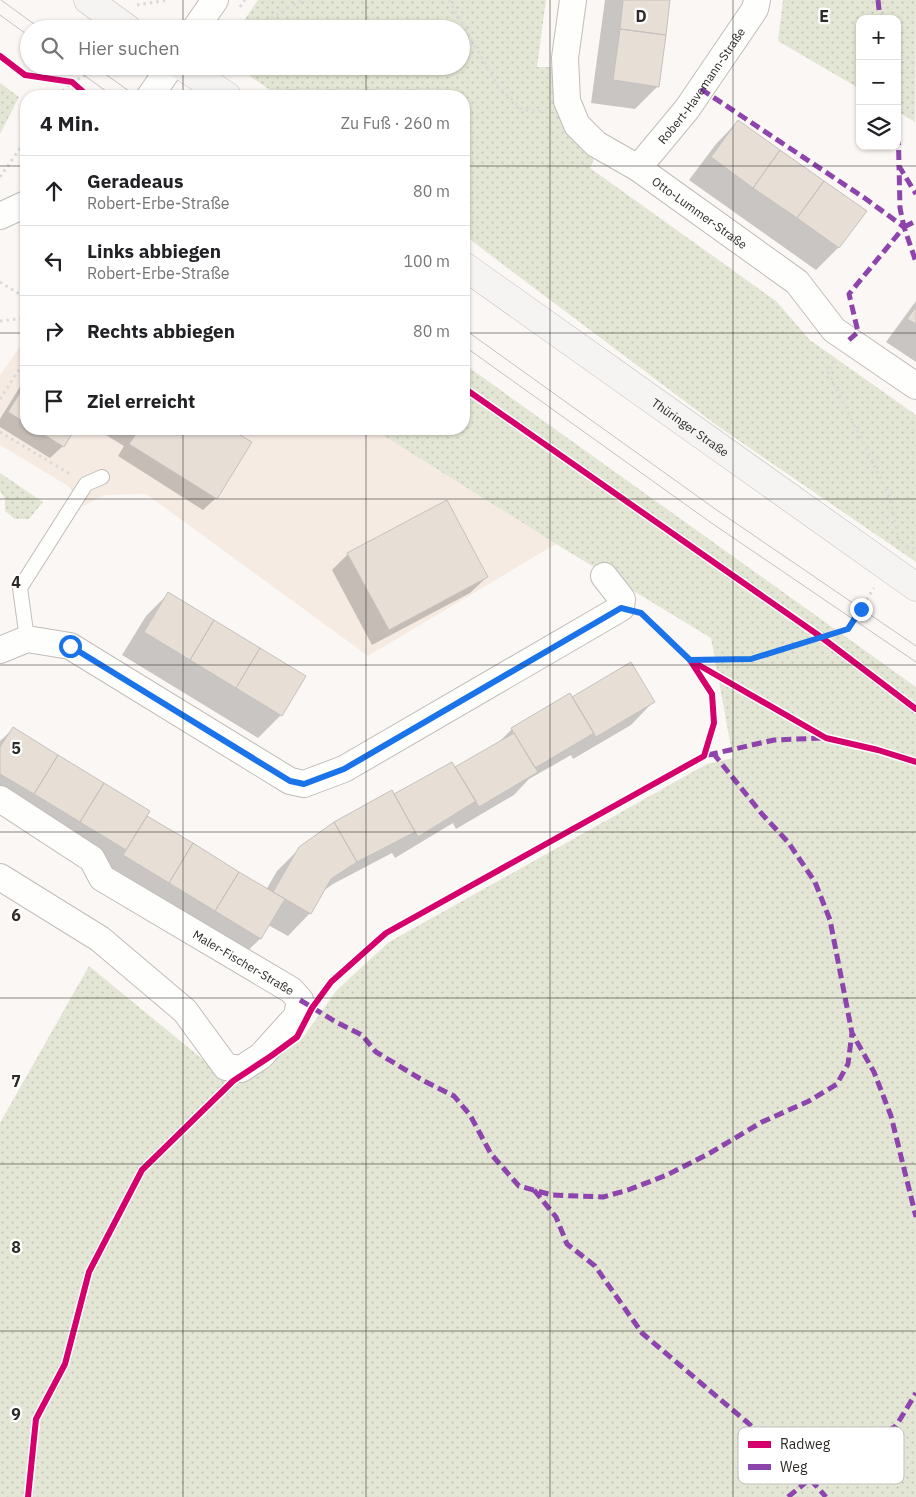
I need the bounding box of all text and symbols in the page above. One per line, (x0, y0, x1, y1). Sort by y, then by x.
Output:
text: D (635, 6, 647, 26)
text: E (819, 6, 829, 26)
map controls (856, 15, 901, 150)
button: + (856, 15, 901, 60)
search box (20, 20, 470, 75)
street label: Robert-Havemann-Straße (654, 24, 748, 146)
icon: search (38, 34, 66, 62)
text: Hier suchen (78, 36, 180, 60)
button: − (856, 60, 901, 105)
button: layers (856, 105, 901, 150)
text: 4 Min. (40, 109, 100, 137)
text: Zu Fuß · 260 m (341, 113, 450, 133)
text: Geradeaus (87, 169, 184, 193)
street label: Otto-Lummer-Straße (649, 173, 751, 252)
icon: ahead (40, 177, 68, 205)
text: 80 m (413, 181, 450, 201)
text: Robert-Erbe-Straße (87, 193, 229, 213)
text: Links abbiegen (87, 239, 221, 263)
icon: left (40, 247, 68, 275)
text: 100 m (403, 251, 450, 271)
text: Robert-Erbe-Straße (87, 263, 229, 283)
icon: right (40, 317, 68, 345)
text: Rechts abbiegen (87, 319, 235, 343)
text: 80 m (413, 321, 450, 341)
icon: arrive (40, 387, 68, 415)
text: Ziel erreicht (87, 389, 195, 413)
street label: Thüringer Straße (649, 394, 732, 460)
text: 4 (11, 572, 21, 592)
route end (850, 598, 873, 621)
route start (59, 635, 82, 658)
text: 5 (11, 738, 21, 758)
text: 6 (11, 905, 21, 925)
street label: Maler-Fischer-Straße (190, 926, 297, 998)
text: 7 (11, 1071, 21, 1091)
text: 8 (11, 1237, 21, 1257)
text: 9 (11, 1404, 21, 1424)
legend (738, 1427, 904, 1484)
text: Radweg (780, 1435, 831, 1453)
text: Weg (780, 1458, 808, 1476)

